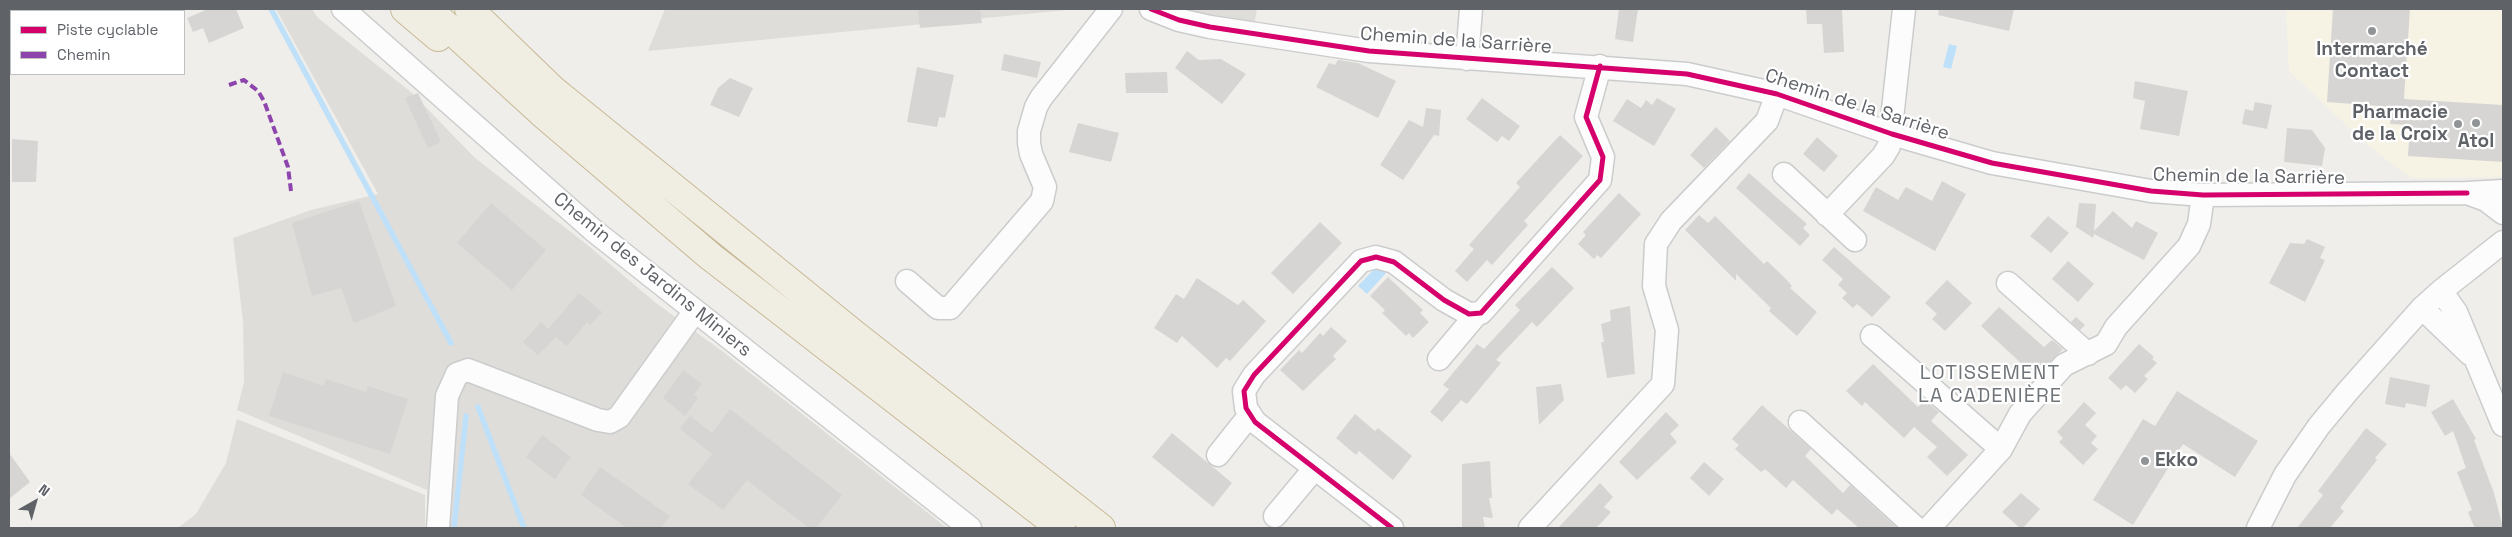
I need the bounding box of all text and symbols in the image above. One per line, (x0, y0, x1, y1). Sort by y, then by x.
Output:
legend (10, 10, 185, 75)
text: Piste cyclable (57, 20, 158, 39)
street label: Chemin de la Sarrière (1359, 23, 1553, 59)
marker: Intermarché Contact (2366, 25, 2378, 37)
place label: Intermarché Contact (2316, 39, 2428, 83)
text: Chemin (57, 45, 110, 64)
street label: Chemin de la Sarrière (1762, 64, 1952, 146)
place label: Pharmacie de la Croix (2352, 102, 2448, 146)
marker: Atol (2470, 117, 2482, 129)
marker: Pharmacie de la Croix (2452, 118, 2464, 130)
place label: Atol (2458, 131, 2494, 153)
street label: Chemin de la Sarrière (2153, 164, 2345, 190)
street label: Chemin des Jardins Miniers (548, 188, 756, 362)
district label: LOTISSEMENT LA CADENIÈRE (1917, 362, 2063, 409)
place label: Ekko (2155, 450, 2198, 472)
marker: Ekko (2139, 455, 2151, 467)
north arrow (10, 477, 60, 527)
text: N (35, 480, 53, 500)

